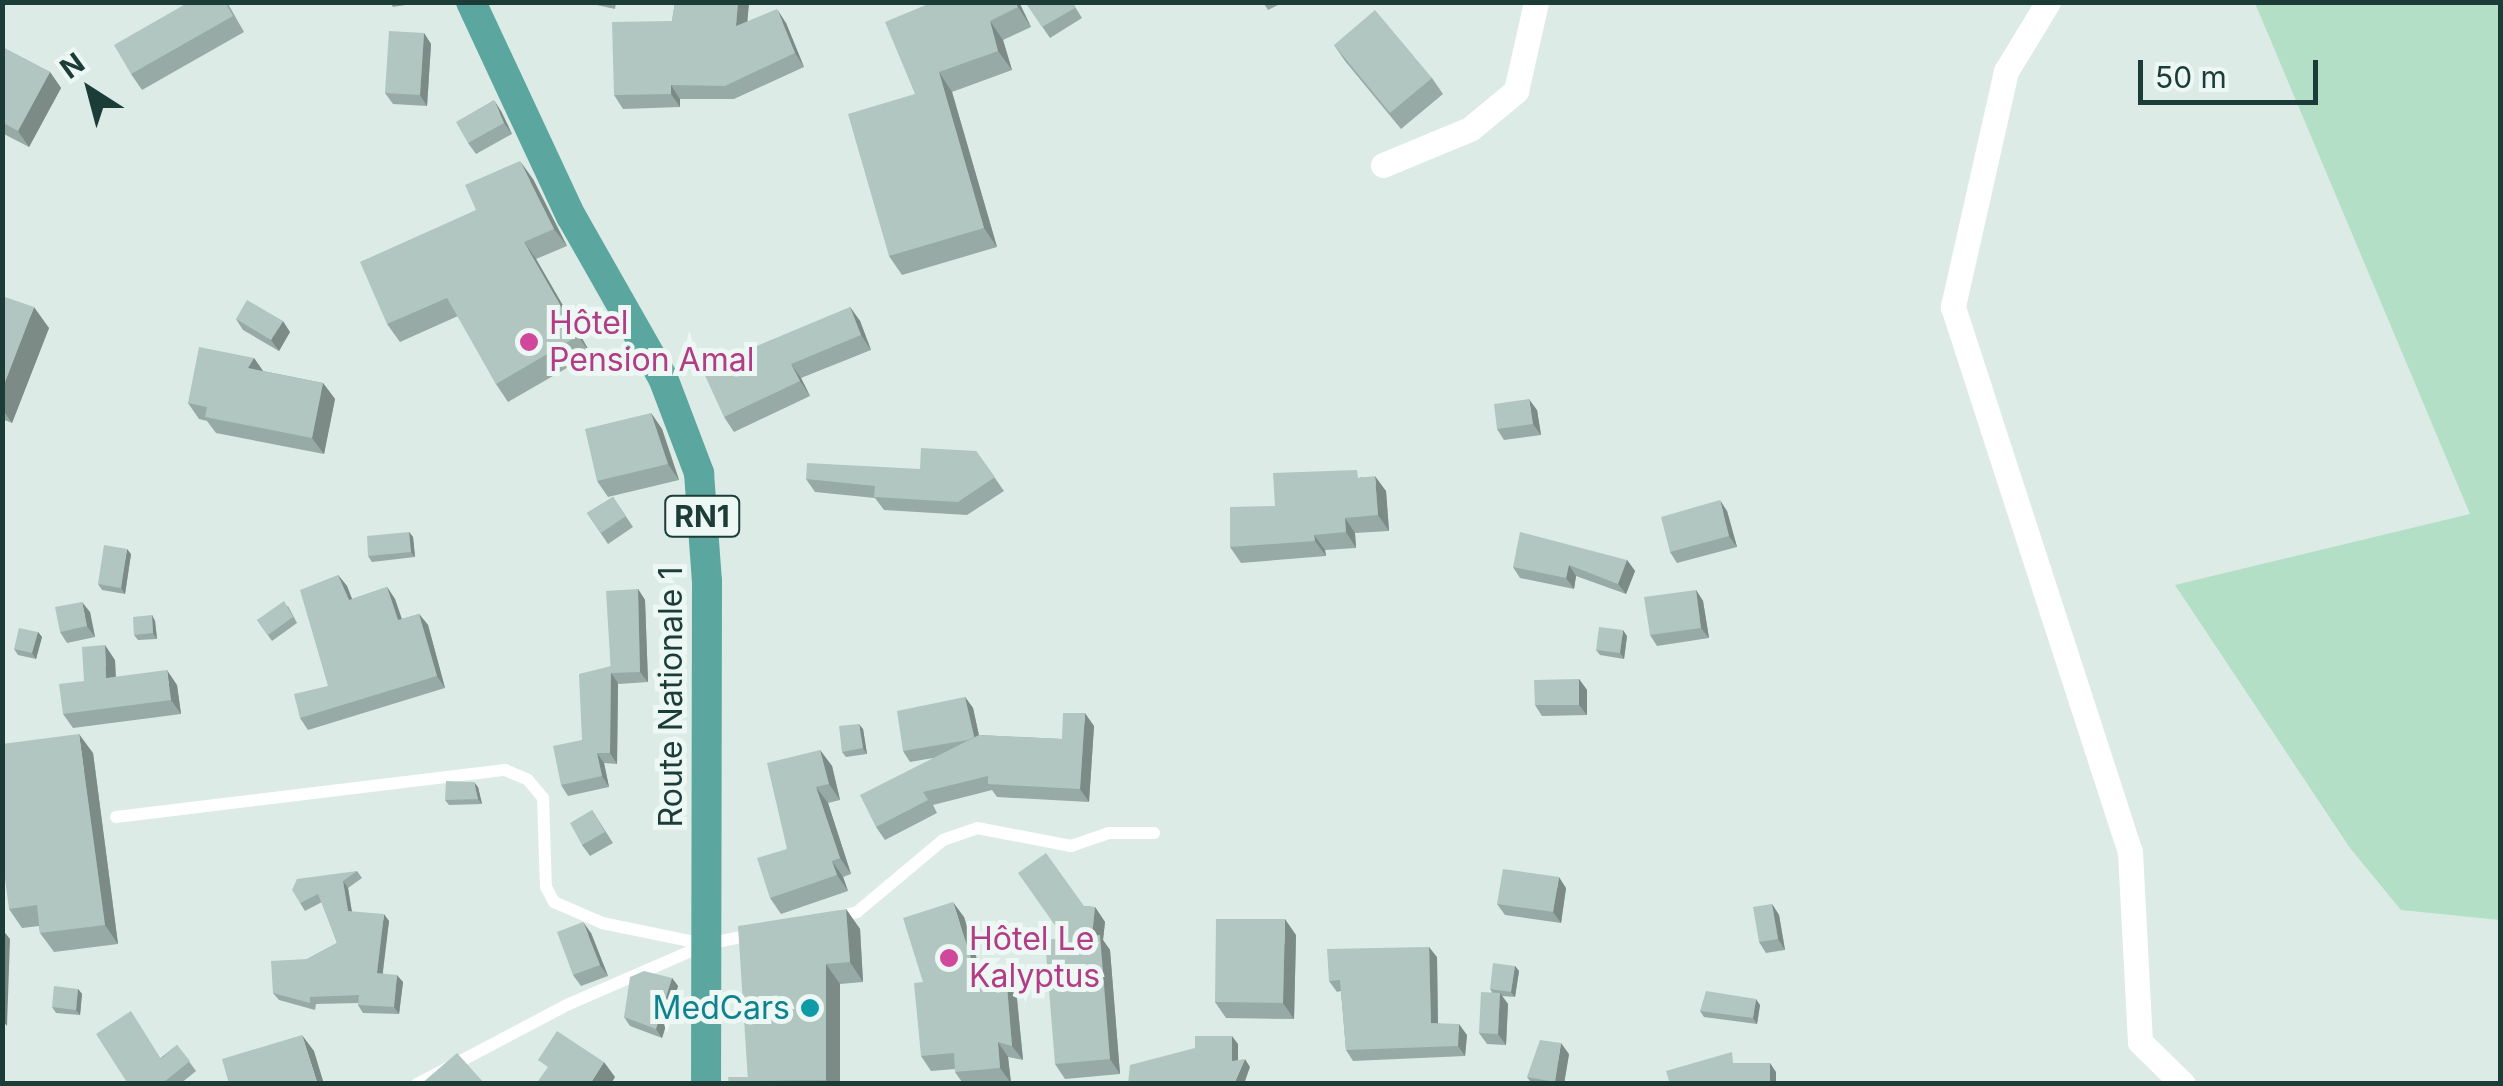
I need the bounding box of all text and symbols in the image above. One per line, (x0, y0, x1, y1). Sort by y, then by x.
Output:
north arrow (40, 40, 140, 140)
scale bar (2143, 40, 2323, 102)
text: N (54, 46, 91, 86)
text: 50 m (2155, 59, 2227, 95)
place label: Hôtel Pension Amal (549, 305, 754, 380)
marker: Hôtel Pension Amal (518, 331, 540, 353)
road number: RN1 (662, 491, 742, 541)
street label: Route Nationale 1 (652, 567, 690, 827)
place label: Hôtel Le Kalyptus (969, 921, 1100, 996)
marker: Hôtel Le Kalyptus (938, 947, 960, 969)
place label: MedCars (653, 989, 790, 1027)
marker: MedCars (799, 997, 821, 1019)

